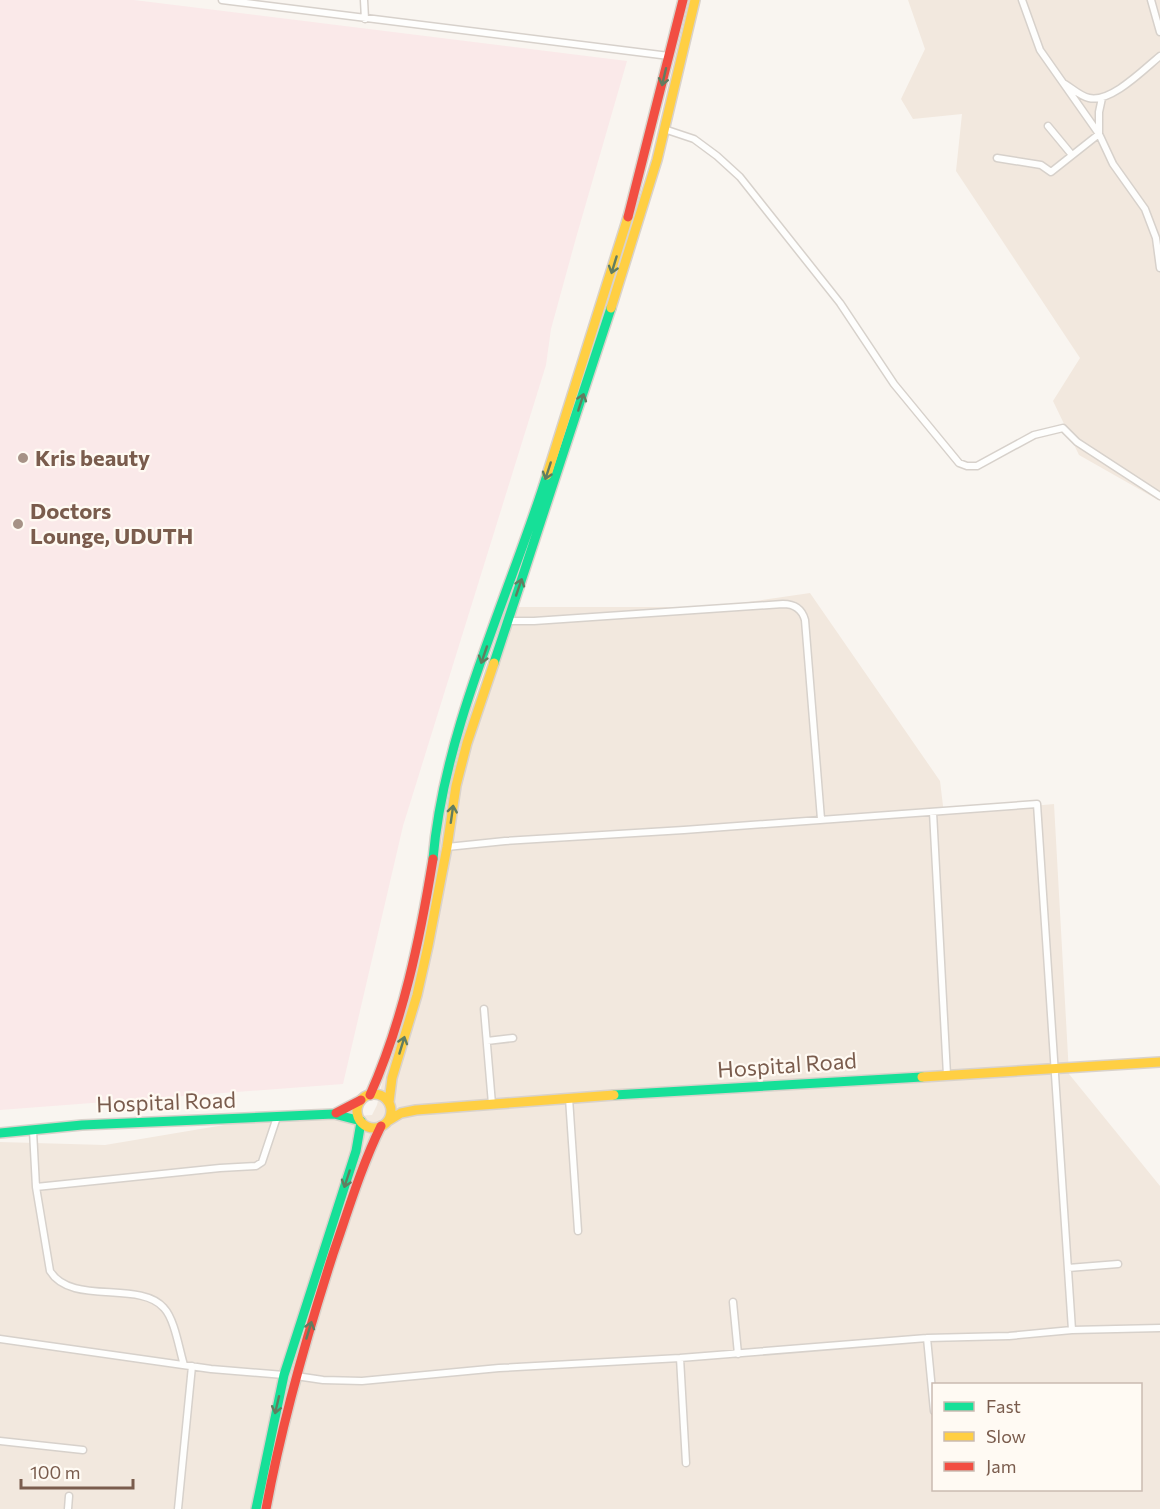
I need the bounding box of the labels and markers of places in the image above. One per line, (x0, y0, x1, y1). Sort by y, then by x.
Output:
place label: Kris beauty (35, 444, 150, 471)
marker: Kris beauty (16, 451, 30, 465)
place label: Doctors Lounge, UDUTH (30, 497, 193, 549)
marker: Doctors Lounge, UDUTH (11, 517, 25, 531)

